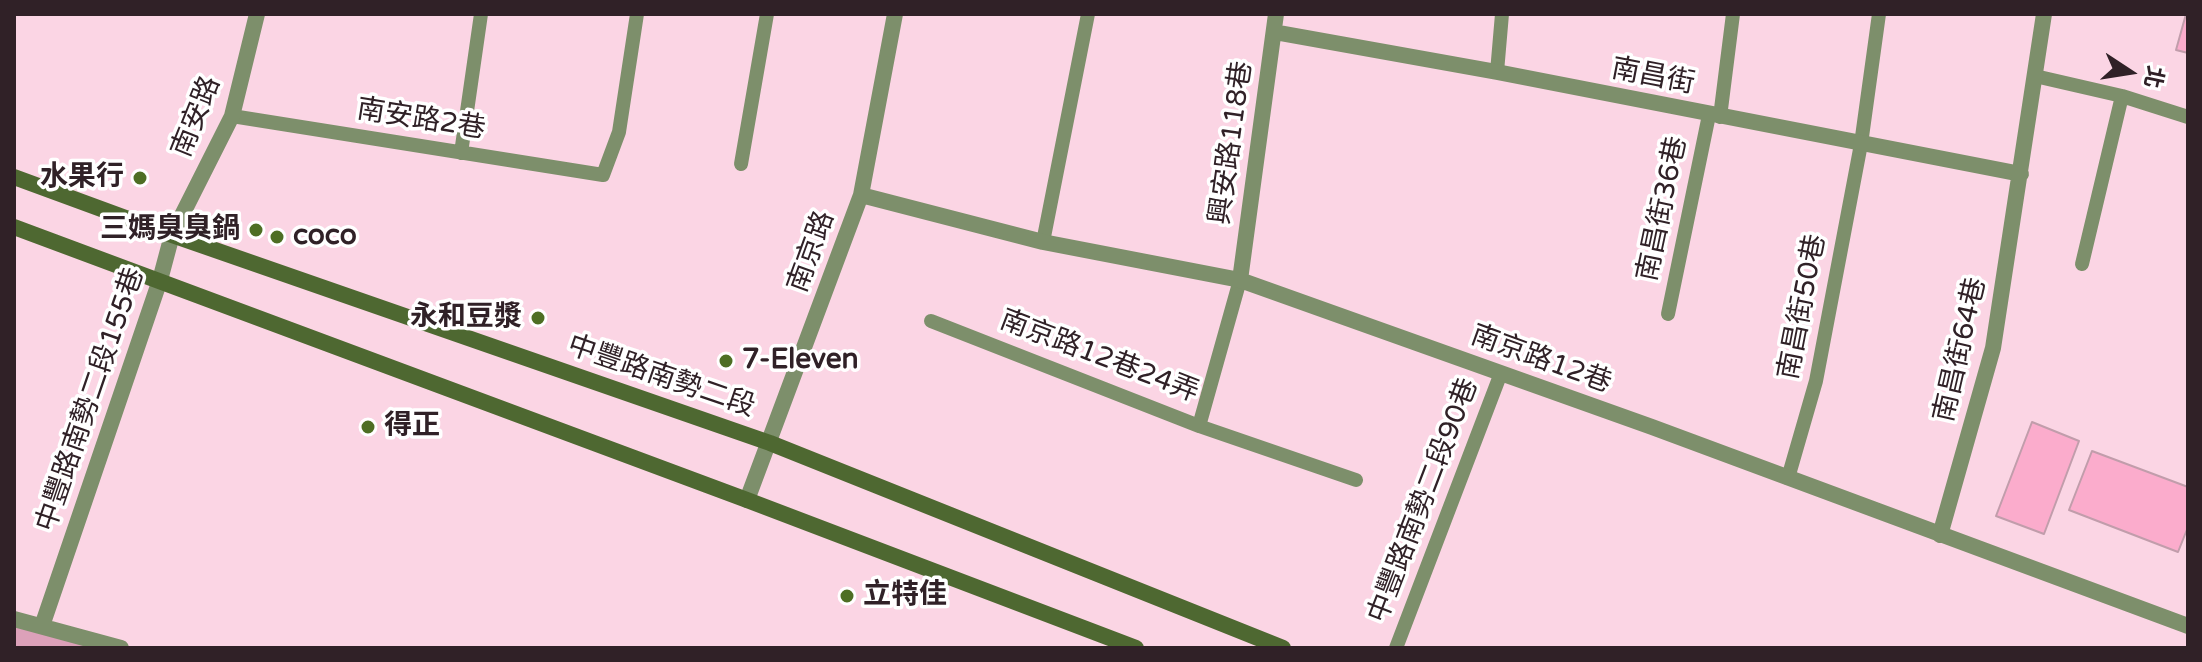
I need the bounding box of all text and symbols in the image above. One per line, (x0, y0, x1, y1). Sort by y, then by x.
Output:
north arrow (2090, 32, 2170, 112)
street label: 南昌街 (1609, 52, 1697, 102)
street label: 興安路118巷 (1204, 59, 1260, 227)
text: 北 (2138, 64, 2168, 90)
street label: 南安路 (166, 72, 228, 162)
street label: 南安路2巷 (354, 93, 488, 147)
street label: 南昌街36巷 (1631, 134, 1695, 284)
place label: 水果行 (40, 161, 124, 195)
marker: 水果行 (131, 169, 149, 187)
street label: 南京路 (782, 207, 842, 297)
place label: 三媽臭臭鍋 (100, 213, 240, 247)
place label: coco (293, 220, 357, 254)
marker: 三媽臭臭鍋 (247, 221, 265, 239)
marker: coco (268, 228, 286, 246)
street label: 南昌街50巷 (1772, 232, 1834, 382)
street label: 中豐路南勢二段155巷 (30, 264, 152, 536)
street label: 南昌街64巷 (1928, 275, 1994, 425)
place label: 永和豆漿 (410, 301, 522, 335)
street label: 南京路12巷24弄 (995, 304, 1203, 410)
marker: 永和豆漿 (529, 309, 547, 327)
street label: 南京路12巷 (1466, 319, 1616, 401)
street label: 中豐路南勢二段 (563, 329, 759, 425)
place label: 7-Eleven (742, 344, 859, 378)
marker: 7-Eleven (717, 352, 735, 370)
street label: 中豐路南勢二段90巷 (1362, 374, 1486, 628)
place label: 得正 (384, 410, 440, 444)
marker: 得正 (359, 418, 377, 436)
place label: 立特佳 (863, 579, 947, 613)
marker: 立特佳 (838, 587, 856, 605)

